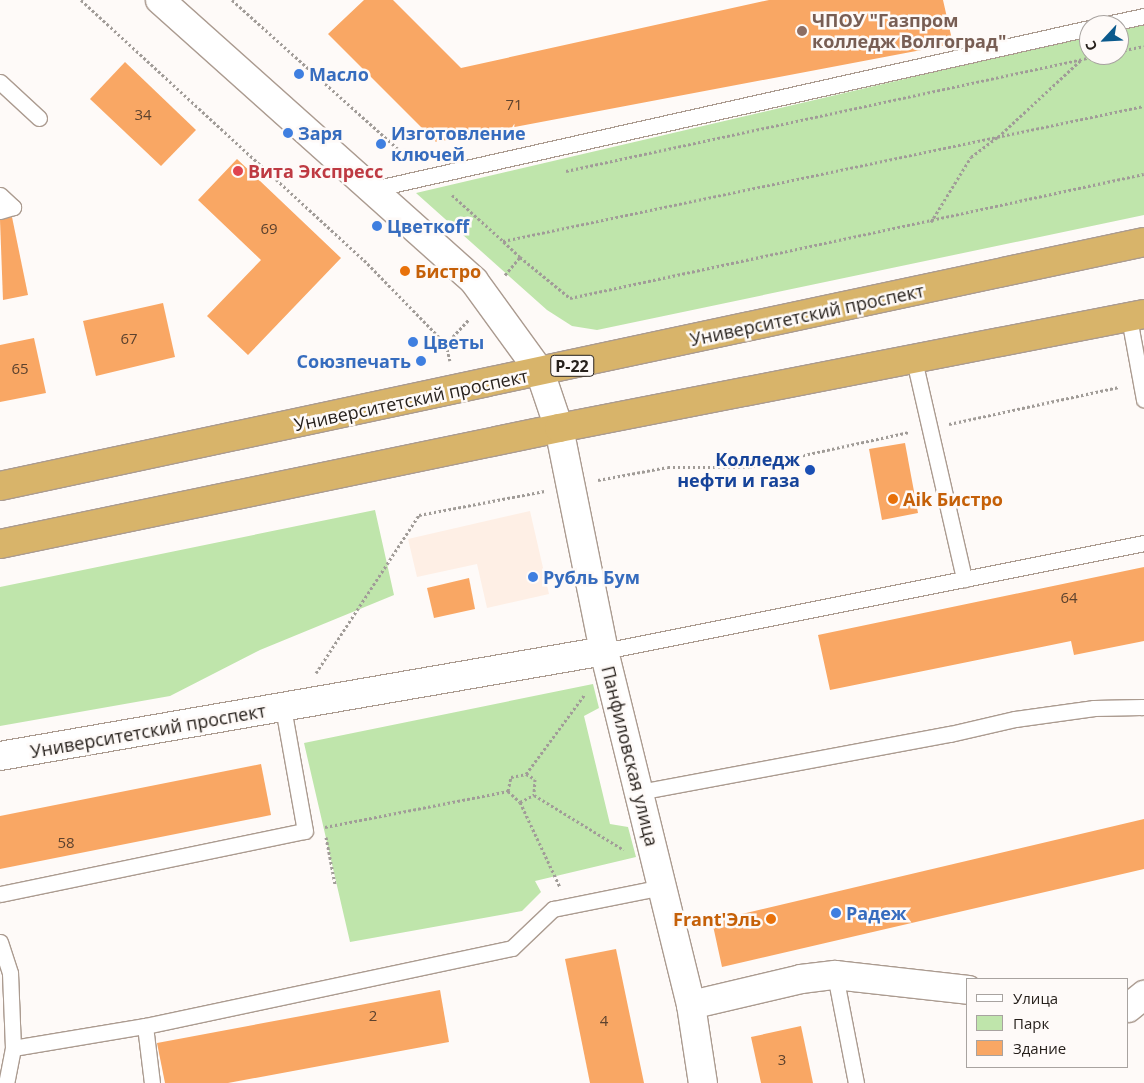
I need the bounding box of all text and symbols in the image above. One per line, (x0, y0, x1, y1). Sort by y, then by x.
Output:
place label: ЧПОУ "Газпром колледж Волгоград" (812, 10, 1006, 52)
north arrow (1079, 15, 1129, 65)
marker: ЧПОУ "Газпром колледж Волгоград" (796, 25, 808, 37)
text: С (1080, 38, 1101, 54)
place label: Масло (309, 63, 369, 85)
marker: Масло (293, 68, 305, 80)
house number: 71 (505, 96, 523, 114)
house number: 34 (134, 106, 152, 124)
place label: Заря (298, 122, 343, 144)
place label: Изготовление ключей (391, 123, 526, 166)
marker: Заря (282, 127, 294, 139)
marker: Изготовление ключей (375, 138, 387, 150)
place label: Вита Экспресс (248, 160, 383, 182)
marker: Вита Экспресс (232, 165, 244, 177)
place label: Цветкоff (387, 215, 469, 237)
house number: 69 (260, 220, 278, 238)
marker: Цветкоff (371, 220, 383, 232)
place label: Бистро (415, 260, 481, 282)
marker: Бистро (399, 265, 411, 277)
street label: Университетский проспект (688, 280, 926, 350)
house number: 67 (120, 330, 138, 348)
place label: Цветы (423, 331, 484, 353)
marker: Цветы (407, 336, 419, 348)
place label: Союзпечать (297, 350, 411, 372)
road number: Р-22 (550, 352, 594, 380)
marker: Союзпечать (415, 355, 427, 367)
house number: 65 (11, 360, 29, 378)
street label: Университетский проспект (292, 365, 530, 435)
place label: Колледж нефти и газа (677, 449, 800, 492)
marker: Колледж нефти и газа (804, 464, 816, 476)
place label: Aik Бистро (903, 488, 1003, 510)
marker: Aik Бистро (887, 493, 899, 505)
place label: Рубль Бум (543, 566, 640, 588)
marker: Рубль Бум (527, 571, 539, 583)
house number: 64 (1060, 589, 1078, 607)
street label: Панфиловская улица (597, 664, 663, 848)
street label: Университетский проспект (29, 700, 267, 762)
house number: 58 (57, 834, 75, 852)
place label: Радеж (846, 902, 906, 924)
marker: Радеж (830, 907, 842, 919)
place label: Frant'Эль (673, 908, 761, 930)
marker: Frant'Эль (765, 913, 777, 925)
legend (966, 978, 1129, 1068)
text: Улица (1013, 988, 1058, 1008)
house number: 2 (369, 1007, 377, 1025)
house number: 4 (600, 1012, 608, 1030)
text: Парк (1013, 1013, 1049, 1033)
text: Здание (1013, 1038, 1066, 1058)
house number: 3 (778, 1051, 786, 1069)

